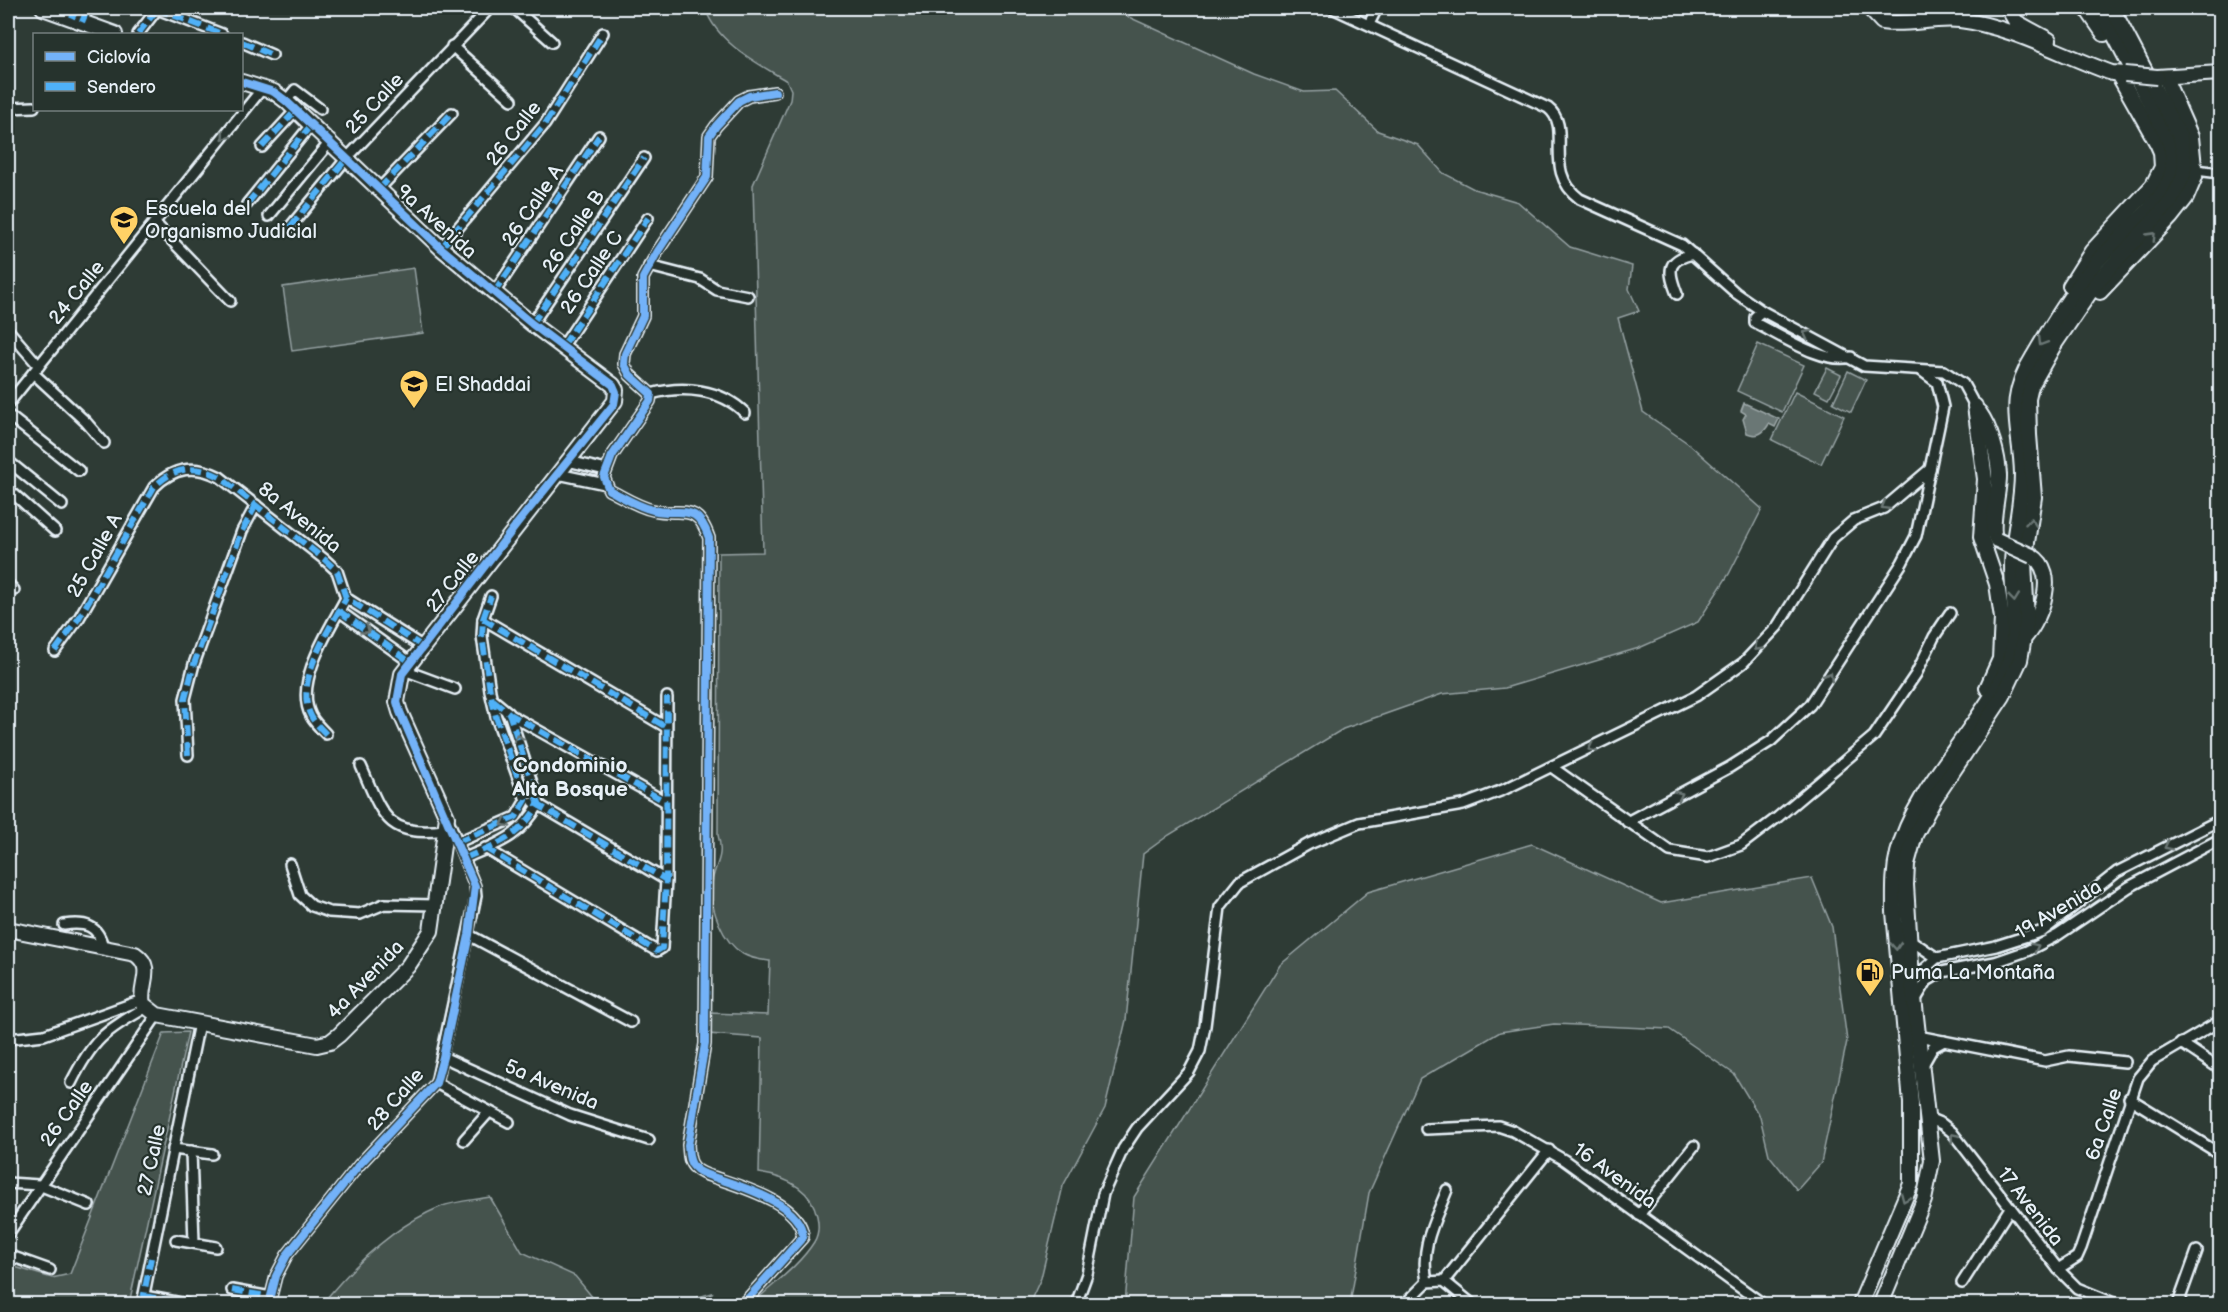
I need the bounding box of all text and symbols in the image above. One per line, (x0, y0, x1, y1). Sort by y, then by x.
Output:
legend (33, 33, 243, 111)
text: Ciclovía (87, 47, 151, 68)
street label: 25 Calle (340, 68, 409, 139)
text: Sendero (87, 77, 156, 98)
street label: 26 Calle (481, 96, 547, 171)
one-way arrow (221, 129, 232, 140)
street label: 26 Calle A (497, 160, 569, 251)
street label: 9a Avenida (391, 179, 482, 264)
street label: 26 Calle B (537, 185, 610, 278)
place label: Escuela del Organismo Judicial (145, 197, 317, 244)
school or university icon: Escuela del Organismo Judicial (108, 204, 140, 246)
street label: 26 Calle C (555, 226, 628, 319)
one-way arrow (2145, 233, 2156, 243)
street label: 24 Calle (44, 256, 110, 329)
one-way arrow (1802, 330, 1813, 341)
one-way arrow (2037, 336, 2049, 346)
school or university icon: El Shaddai (398, 368, 430, 410)
place label: El Shaddai (435, 373, 531, 397)
street label: 8a Avenida (253, 477, 346, 559)
one-way arrow (1881, 498, 1891, 510)
street label: 25 Calle A (62, 509, 128, 602)
one-way arrow (2024, 518, 2037, 527)
street label: 27 Calle (421, 546, 484, 617)
one-way arrow (2007, 593, 2020, 602)
one-way arrow (359, 623, 370, 634)
one-way arrow (1754, 641, 1765, 651)
one-way arrow (1822, 672, 1833, 683)
one-way arrow (512, 733, 525, 744)
one-way arrow (1588, 740, 1599, 752)
district label: Condominio Alta Bosque (511, 753, 628, 802)
one-way arrow (1672, 790, 1683, 802)
one-way arrow (500, 815, 511, 827)
one-way arrow (2164, 839, 2175, 850)
street label: 19 Avenida (2011, 875, 2106, 945)
street label: 4a Avenida (322, 935, 409, 1024)
one-way arrow (1889, 942, 1902, 951)
one-way arrow (2028, 943, 2039, 954)
fuel station icon: Puma La Montaña (1854, 956, 1886, 998)
place label: Puma La Montaña (1891, 961, 2055, 985)
street label: 5a Avenida (501, 1054, 602, 1115)
street label: 28 Calle (362, 1063, 430, 1136)
street label: 26 Calle (35, 1076, 98, 1151)
street label: 6a Calle (2080, 1085, 2128, 1164)
street label: 27 Calle (133, 1122, 171, 1198)
one-way arrow (1951, 1133, 1962, 1144)
street label: 16 Avenida (1568, 1138, 1661, 1214)
street label: 17 Avenida (1992, 1162, 2068, 1251)
one-way arrow (1900, 1192, 1912, 1203)

